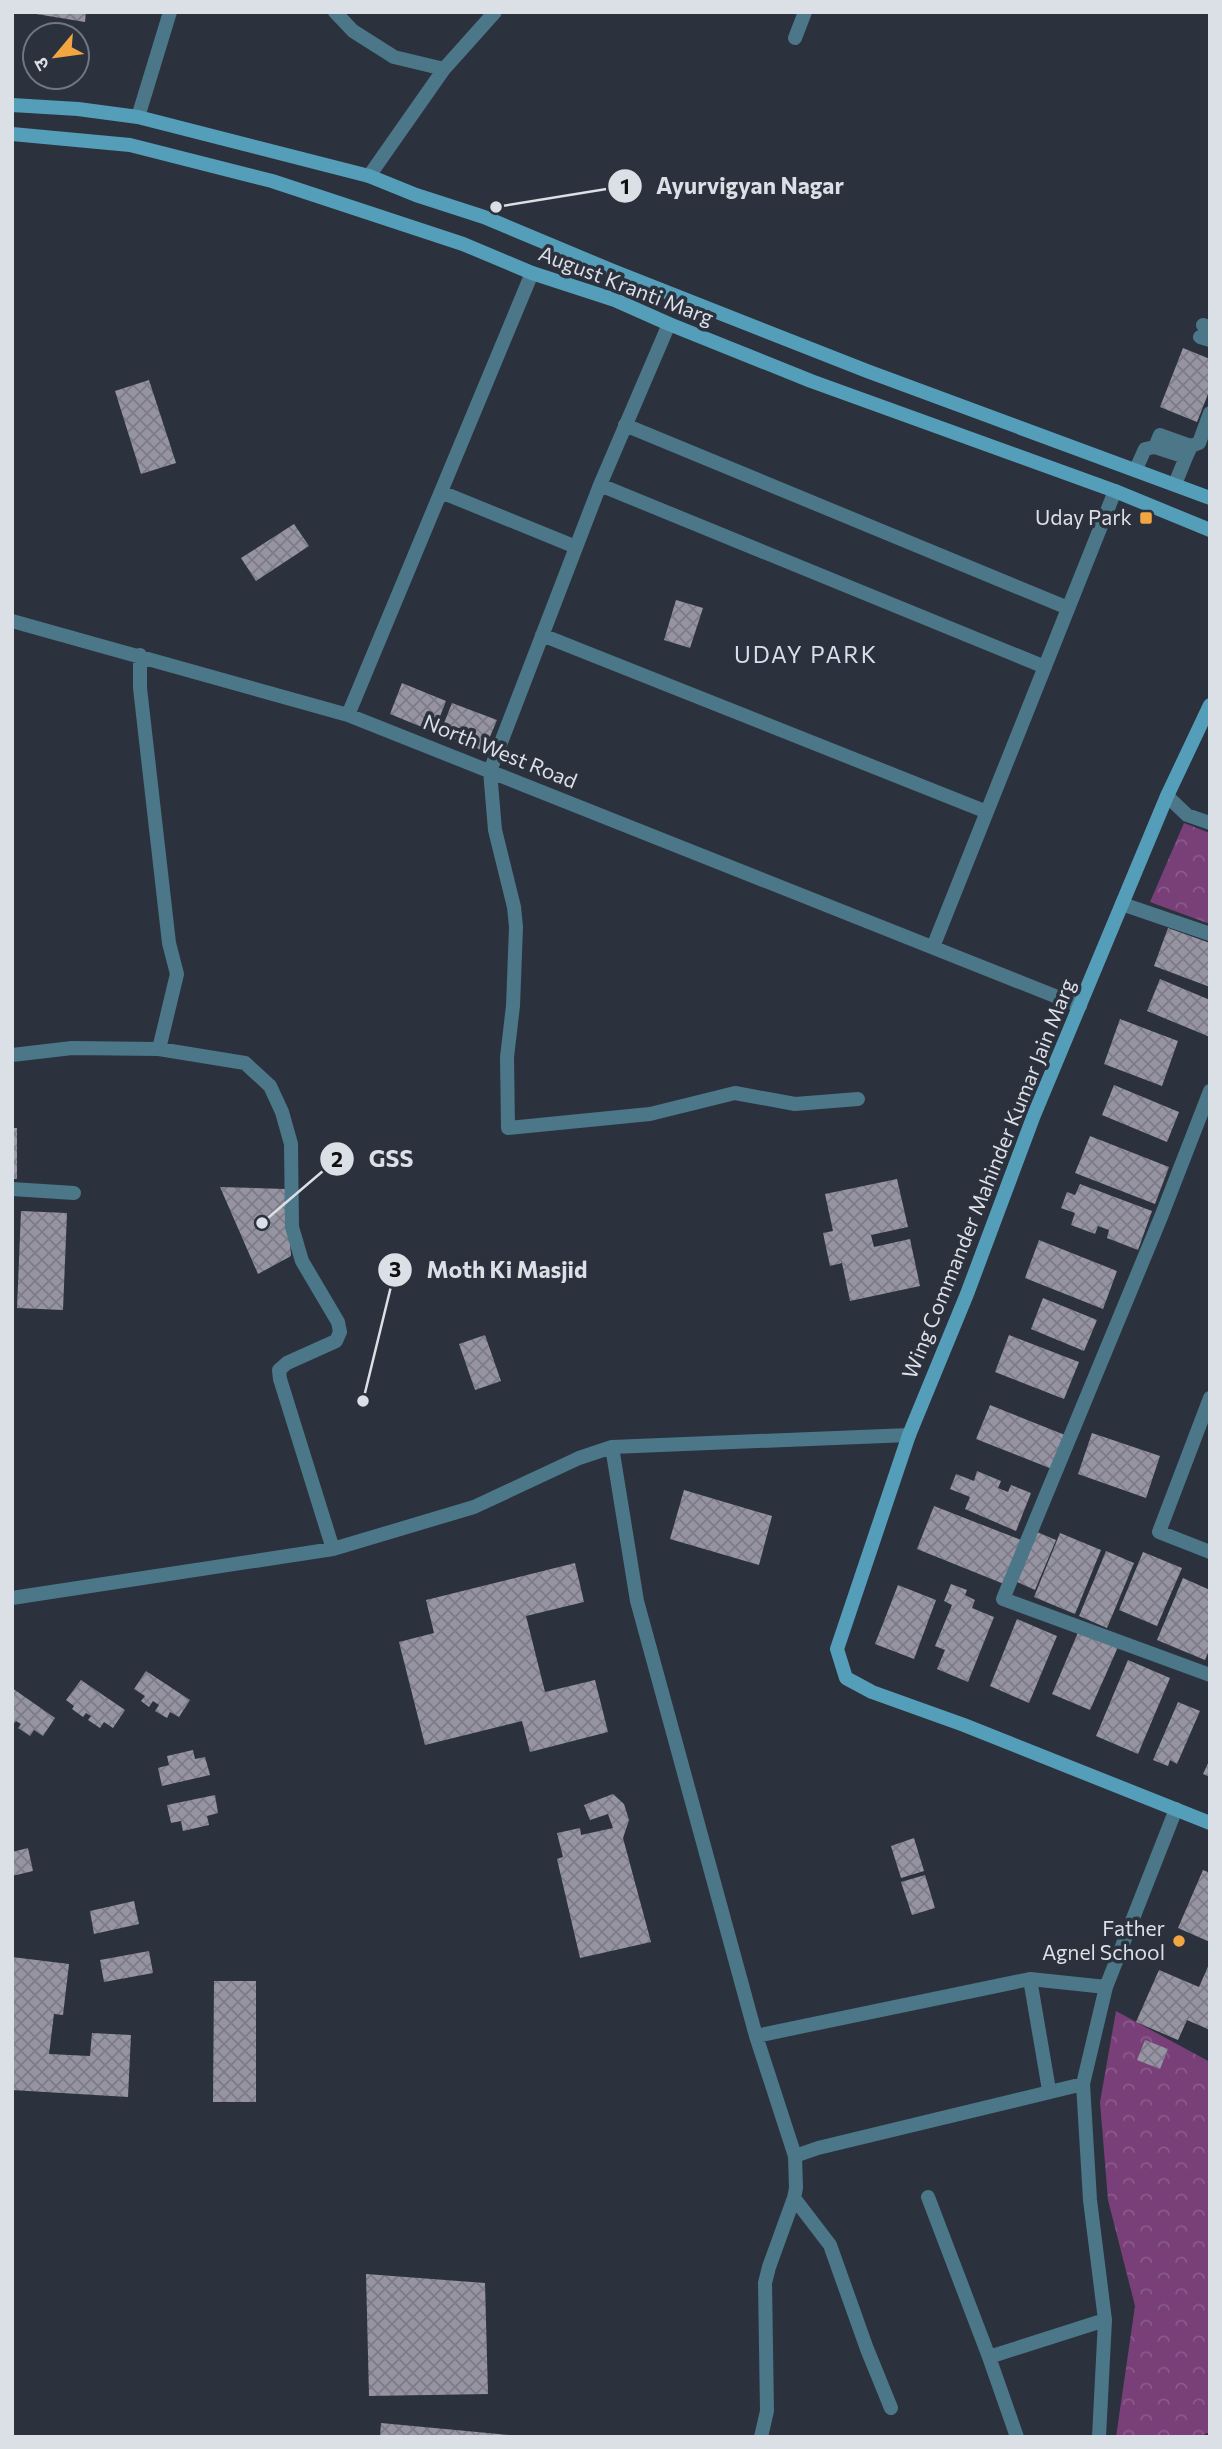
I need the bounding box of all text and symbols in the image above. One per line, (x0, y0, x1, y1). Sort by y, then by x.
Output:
north arrow (21, 21, 91, 91)
text: उ (28, 53, 53, 75)
callout: Ayurvigyan Nagar (607, 164, 858, 208)
text: Ayurvigyan Nagar (656, 171, 844, 199)
text: 1 (620, 173, 630, 198)
street label: August Kranti Marg (536, 240, 717, 329)
place label: Uday Park (1035, 504, 1132, 529)
marker: Uday Park (1138, 510, 1154, 526)
district label: UDAY PARK (734, 640, 878, 668)
street label: North West Road (420, 708, 581, 793)
street label: Wing Commander Mahinder Kumar Jain Marg (896, 975, 1080, 1382)
callout: GSS (320, 1137, 427, 1181)
text: GSS (369, 1144, 413, 1172)
text: 2 (331, 1146, 343, 1171)
callout: Moth Ki Masjid (378, 1248, 602, 1292)
text: Moth Ki Masjid (427, 1255, 587, 1283)
text: 3 (389, 1256, 401, 1281)
place label: Father Agnel School (1042, 1915, 1165, 1964)
marker: Father Agnel School (1171, 1933, 1187, 1949)

